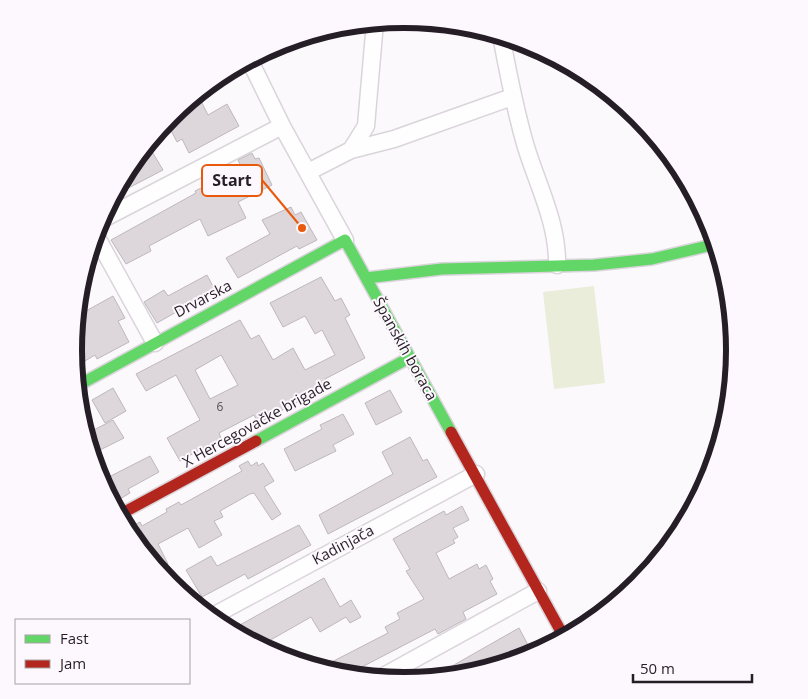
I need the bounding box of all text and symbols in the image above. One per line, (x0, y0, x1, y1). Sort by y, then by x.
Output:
callout: Start (202, 165, 262, 196)
text: Start (212, 169, 252, 191)
street label: Drvarska (170, 275, 235, 322)
street label: Španskih boraca (369, 293, 443, 404)
street label: X Hercegovačke brigade (178, 373, 335, 471)
house number: 6 (217, 398, 224, 415)
street label: Kadinjača (308, 519, 377, 569)
legend (15, 619, 190, 684)
text: Fast (60, 628, 89, 648)
scale bar (633, 652, 752, 684)
text: Jam (58, 653, 86, 673)
text: 50 m (640, 658, 675, 678)

